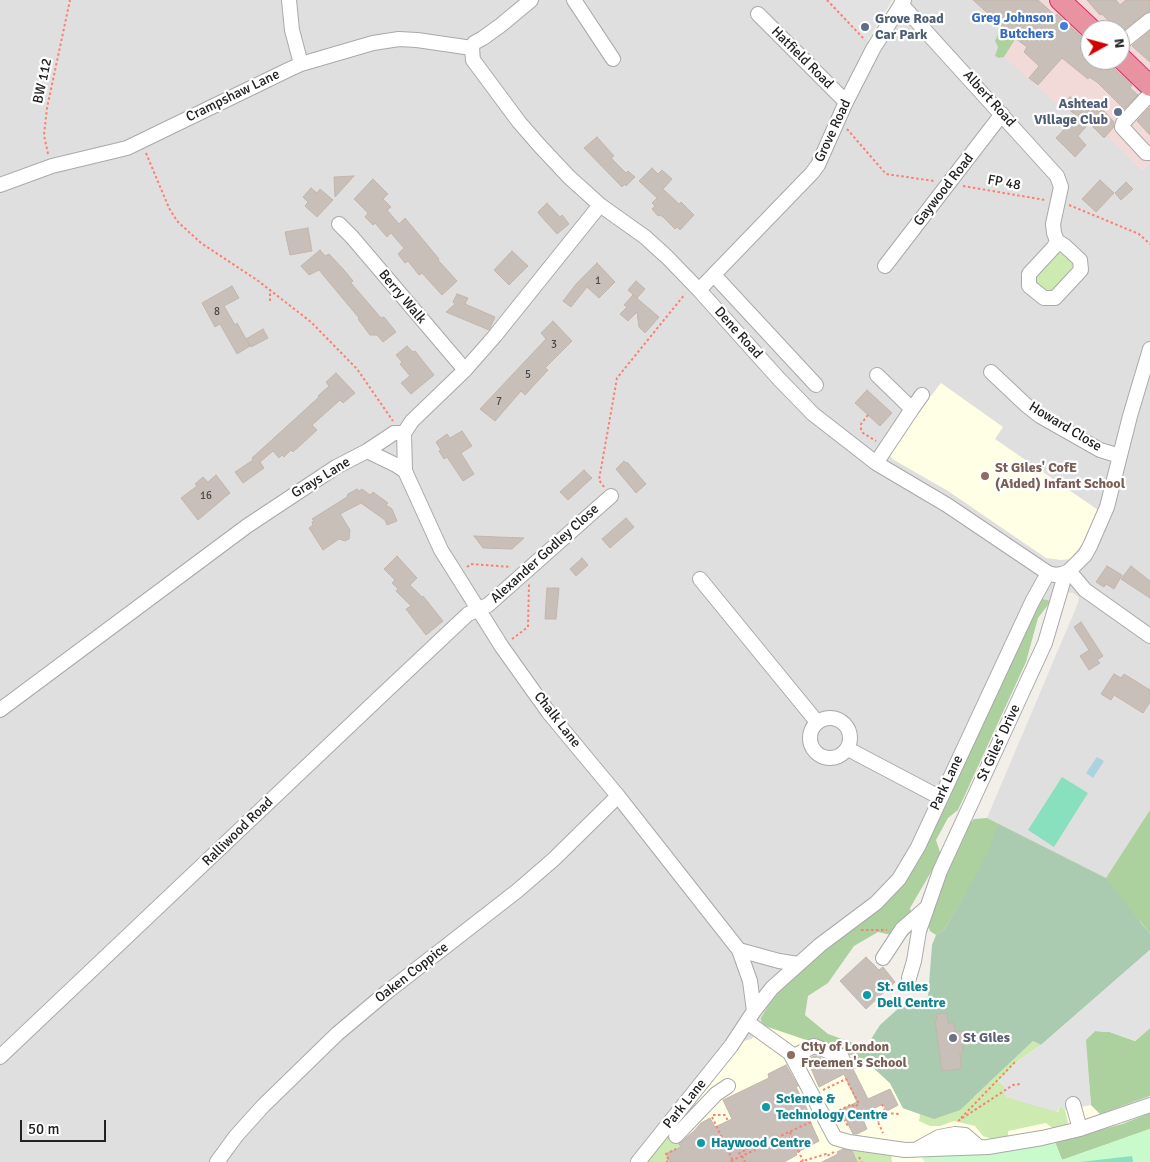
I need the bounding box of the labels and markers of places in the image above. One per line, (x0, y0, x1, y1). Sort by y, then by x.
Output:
place label: Greg Johnson Butchers (972, 10, 1054, 42)
place label: Grove Road Car Park (875, 11, 944, 44)
marker: Greg Johnson Butchers (1058, 20, 1070, 32)
marker: Grove Road Car Park (859, 21, 871, 33)
place label: Ashtead Village Club (1034, 96, 1108, 128)
marker: Ashtead Village Club (1112, 106, 1124, 118)
place label: St Giles' CofE (Aided) Infant School (995, 460, 1125, 492)
marker: St Giles' CofE (Aided) Infant School (979, 470, 991, 482)
place label: St. Giles Dell Centre (877, 979, 946, 1012)
marker: St. Giles Dell Centre (861, 989, 873, 1001)
place label: St Giles (963, 1030, 1010, 1046)
marker: St Giles (947, 1032, 959, 1044)
place label: City of London Freemen's School (801, 1039, 907, 1072)
marker: City of London Freemen's School (785, 1049, 797, 1061)
place label: Science & Technology Centre (776, 1091, 888, 1124)
marker: Science & Technology Centre (760, 1101, 772, 1113)
place label: Haywood Centre (711, 1135, 811, 1151)
marker: Haywood Centre (695, 1137, 707, 1149)

